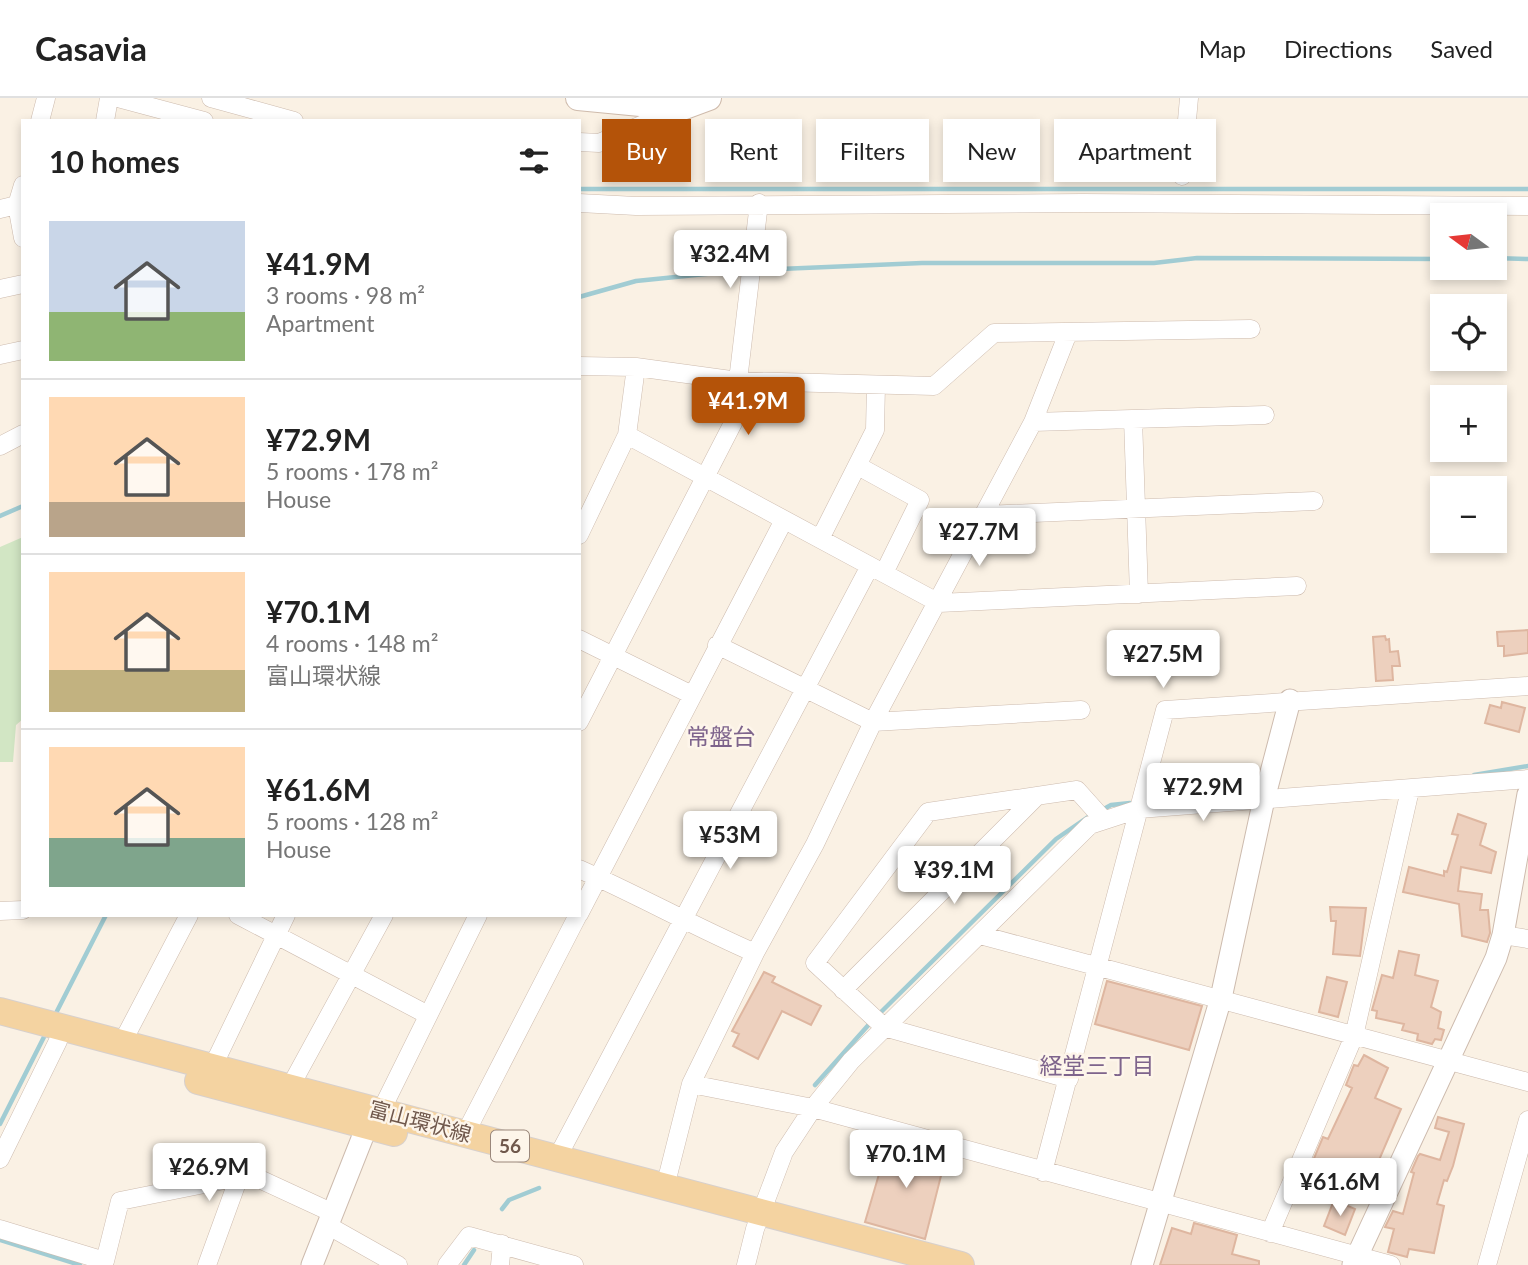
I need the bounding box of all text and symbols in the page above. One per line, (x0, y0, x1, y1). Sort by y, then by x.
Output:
text: Casavia (35, 28, 147, 68)
text: Map (1199, 34, 1246, 63)
text: Directions (1284, 34, 1392, 63)
text: Saved (1430, 34, 1493, 63)
chip: Buy (602, 119, 691, 182)
chip: Rent (705, 119, 802, 182)
chip: Filters (816, 119, 929, 182)
chip: New (943, 119, 1040, 182)
chip: Apartment (1054, 119, 1216, 182)
icon: filters (515, 142, 553, 180)
text: 10 homes (49, 143, 180, 179)
north arrow (1430, 203, 1507, 280)
map controls (1430, 203, 1507, 553)
pin: ¥32.4M (673, 230, 787, 290)
text: ¥32.4M (690, 239, 770, 267)
text: ¥41.9M (266, 245, 371, 281)
icon: home (105, 249, 189, 333)
text: 3 rooms · 98 m² (266, 281, 425, 309)
button: locate (1430, 294, 1507, 371)
text: Apartment (266, 309, 374, 337)
pin: ¥41.9M (691, 378, 805, 437)
button: + (1430, 385, 1507, 462)
text: ¥41.9M (708, 386, 788, 414)
text: ¥72.9M (266, 421, 371, 457)
icon: home (105, 425, 189, 509)
text: 5 rooms · 178 m² (266, 457, 438, 485)
button: − (1430, 476, 1507, 553)
text: House (266, 485, 331, 513)
pin: ¥27.7M (922, 508, 1036, 568)
text: ¥27.7M (939, 517, 1019, 545)
text: ¥70.1M (266, 593, 371, 629)
icon: home (105, 600, 189, 684)
text: 4 rooms · 148 m² (266, 629, 438, 657)
pin: ¥27.5M (1106, 630, 1220, 690)
text: ¥27.5M (1123, 639, 1203, 667)
text: 富山環状線 (266, 661, 381, 689)
district label: 常盤台 (687, 722, 756, 750)
pin: ¥72.9M (1146, 764, 1260, 823)
text: ¥61.6M (266, 771, 371, 807)
text: ¥72.9M (1163, 772, 1243, 800)
icon: home (105, 775, 189, 859)
text: 5 rooms · 128 m² (266, 807, 438, 835)
pin: ¥53M (689, 812, 771, 871)
text: ¥53M (699, 820, 761, 848)
text: House (266, 835, 331, 863)
pin: ¥39.1M (897, 846, 1011, 906)
text: ¥39.1M (914, 855, 994, 883)
district label: 経堂三丁目 (1040, 1051, 1155, 1079)
street label: 富山環状線 (366, 1095, 474, 1146)
road number: 56 (491, 1130, 529, 1162)
pin: ¥70.1M (849, 1130, 963, 1190)
text: ¥70.1M (866, 1139, 946, 1167)
pin: ¥26.9M (152, 1144, 266, 1203)
text: ¥26.9M (169, 1152, 249, 1180)
pin: ¥61.6M (1283, 1158, 1397, 1218)
text: ¥61.6M (1300, 1167, 1380, 1195)

